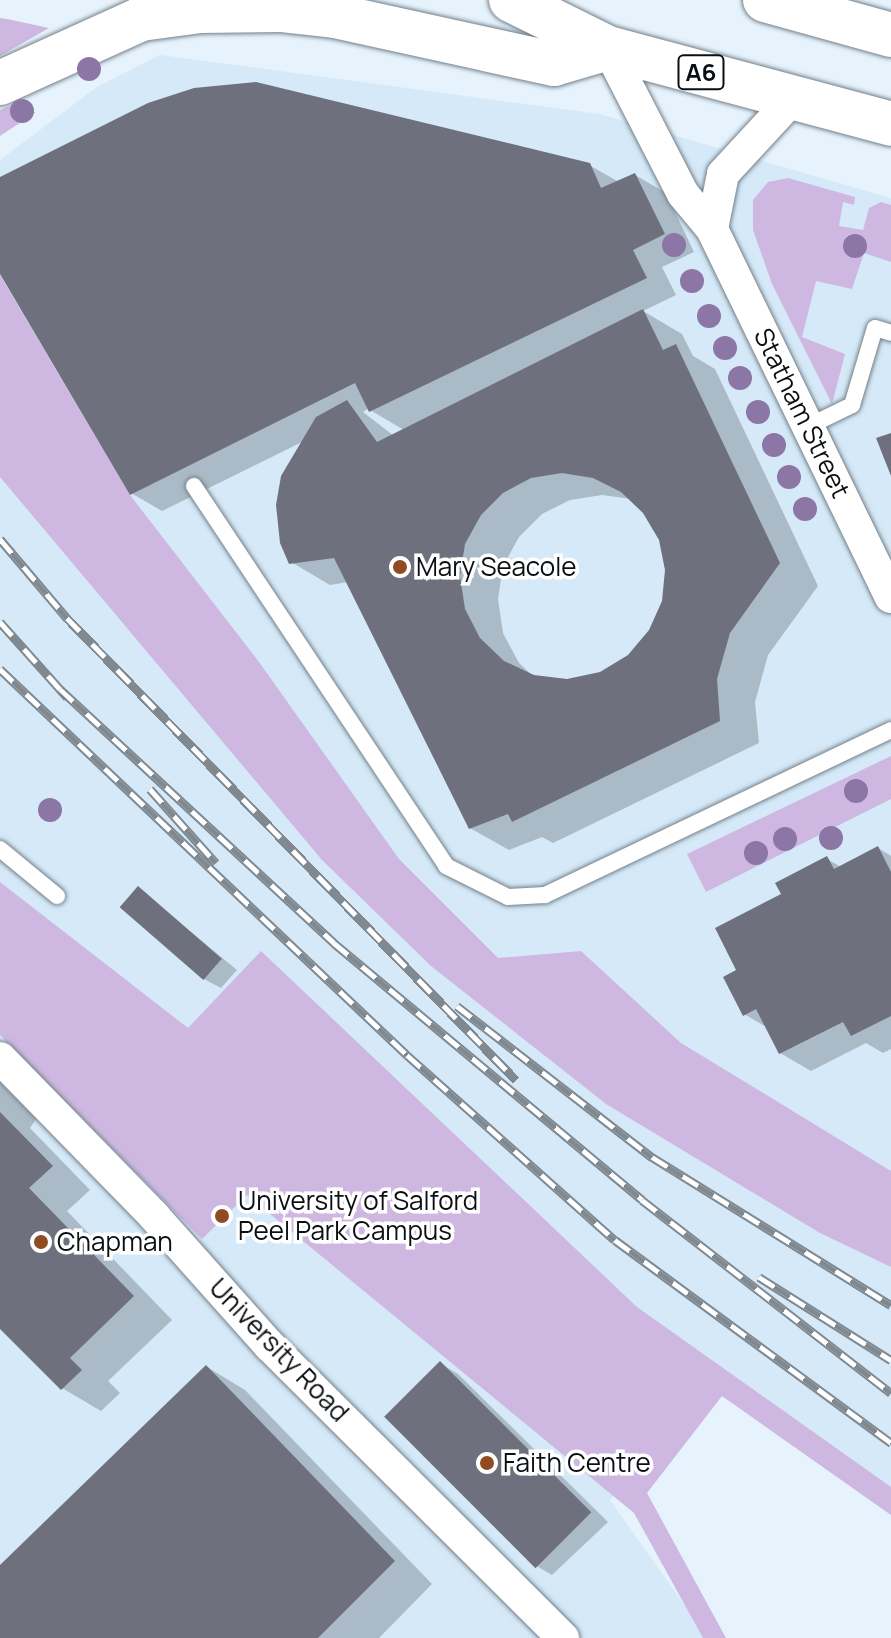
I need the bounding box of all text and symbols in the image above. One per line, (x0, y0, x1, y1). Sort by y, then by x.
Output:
road number: A6 (677, 52, 725, 92)
street label: Statham Street (747, 323, 857, 503)
place label: Mary Seacole (416, 551, 576, 583)
marker: Mary Seacole (391, 558, 409, 576)
place label: University of Salford Peel Park Campus (238, 1185, 478, 1246)
marker: University of Salford Peel Park Campus (213, 1207, 231, 1225)
place label: Chapman (57, 1226, 173, 1258)
marker: Chapman (32, 1233, 50, 1251)
street label: University Road (203, 1272, 355, 1428)
place label: Faith Centre (503, 1447, 651, 1479)
marker: Faith Centre (478, 1454, 496, 1472)

